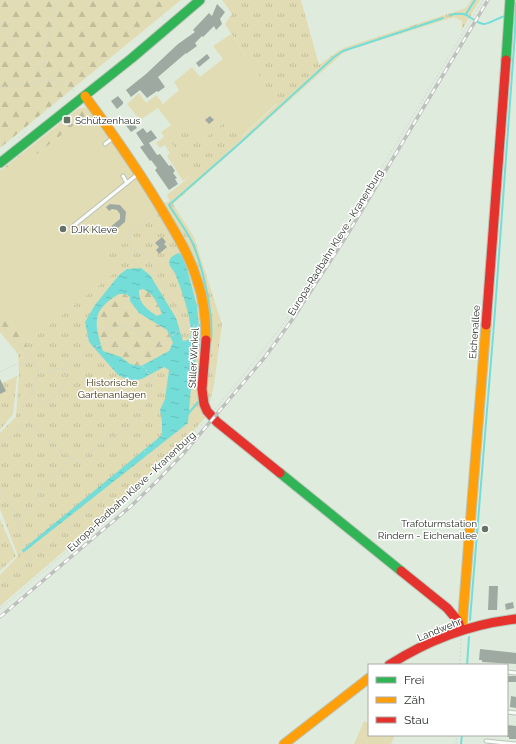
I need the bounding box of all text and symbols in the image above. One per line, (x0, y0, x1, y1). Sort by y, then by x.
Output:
marker: Schützenhaus (62, 115, 72, 125)
place label: Schützenhaus (75, 115, 140, 126)
street label: Europa-Radbahn Kleve - Kranenburg (286, 167, 385, 318)
marker: DJK Kleve (58, 224, 68, 234)
place label: DJK Kleve (71, 224, 118, 235)
street label: Eichenallee (467, 305, 482, 359)
street label: Stiller Winkel (186, 327, 201, 388)
park label: Historische Gartenanlagen (78, 377, 146, 400)
street label: Europa-Radbahn Kleve - Kranenburg (65, 429, 198, 554)
place label: Trafoturmstation Rindern - Eichenallee (378, 518, 477, 541)
marker: Trafoturmstation Rindern - Eichenallee (480, 524, 490, 534)
street label: Landwehr (416, 615, 463, 643)
legend (368, 664, 508, 736)
text: Frei (404, 673, 424, 687)
text: Zäh (404, 693, 425, 707)
text: Stau (404, 713, 429, 727)

